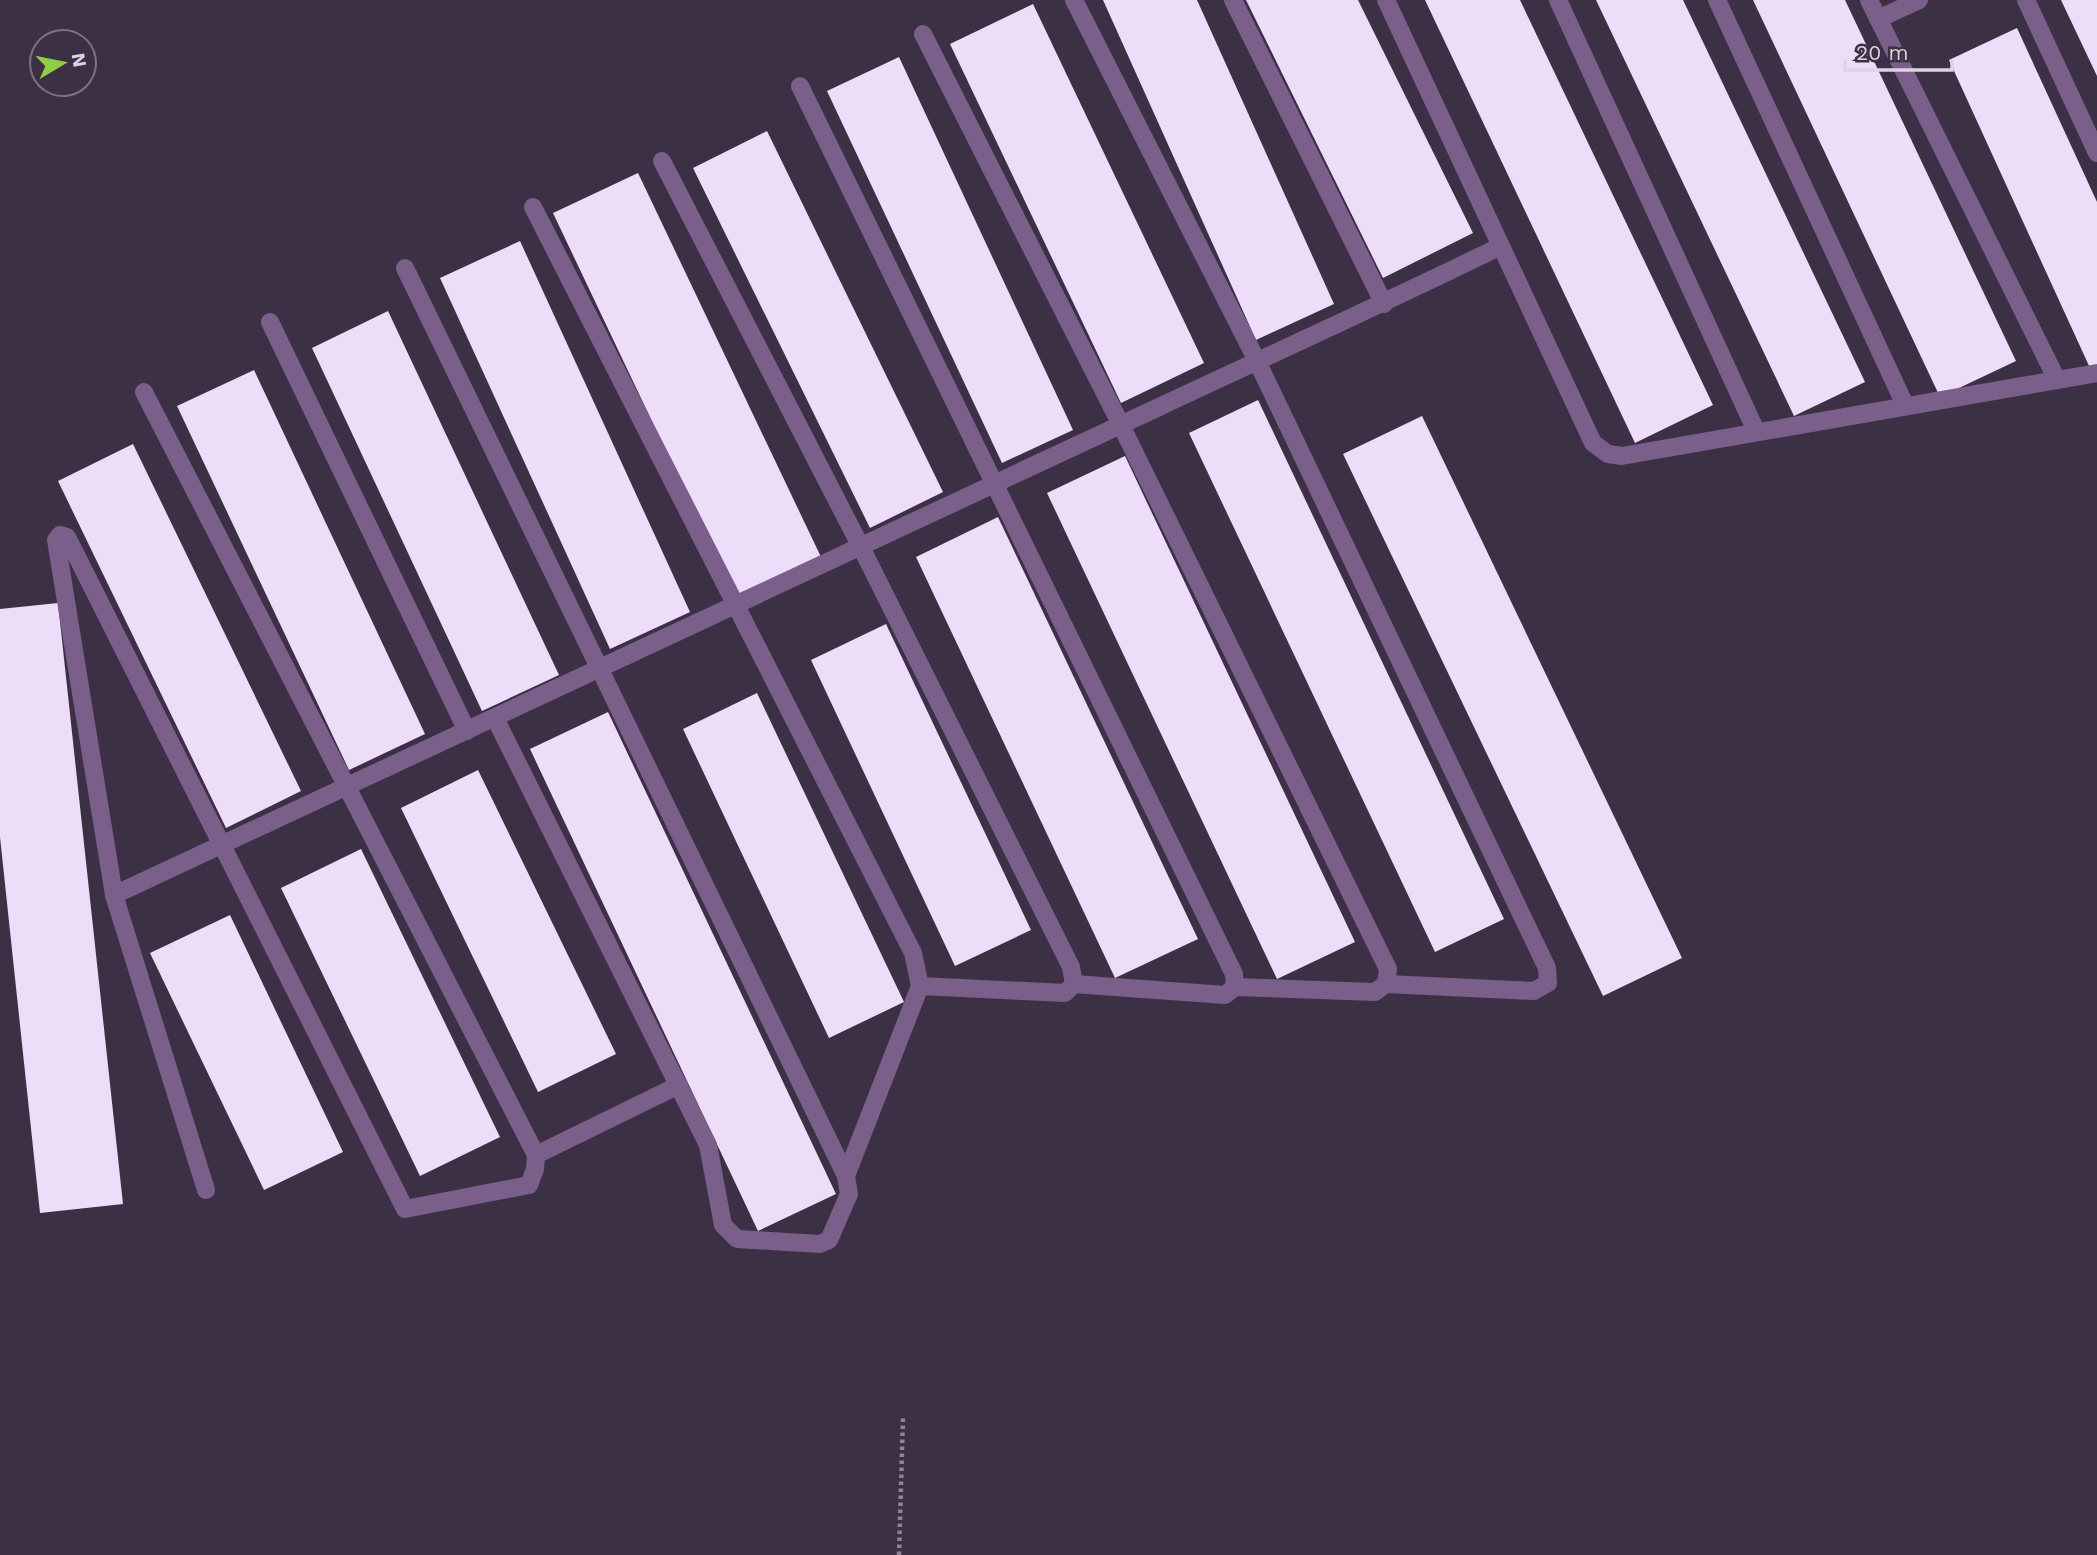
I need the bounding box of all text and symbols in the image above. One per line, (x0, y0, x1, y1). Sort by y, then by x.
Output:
north arrow (28, 28, 98, 98)
scale bar (1845, 28, 1952, 72)
text: 20 m (1856, 40, 1908, 65)
text: N (67, 51, 92, 69)

